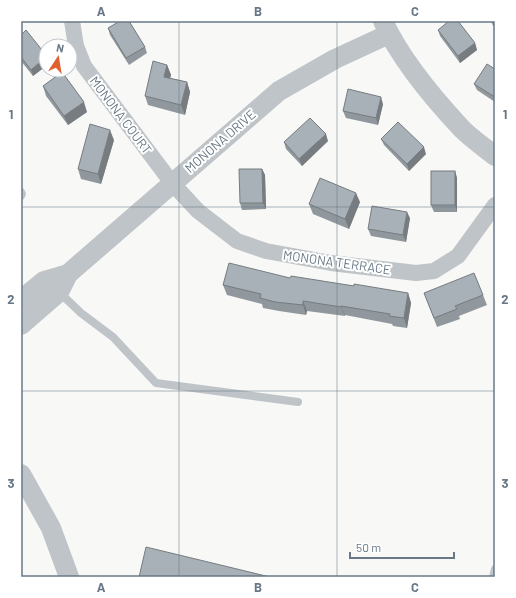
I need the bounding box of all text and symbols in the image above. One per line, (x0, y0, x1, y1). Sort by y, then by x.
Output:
text: A (97, 3, 106, 19)
text: B (254, 3, 262, 19)
text: C (411, 3, 419, 19)
north arrow (38, 38, 78, 78)
text: N (55, 41, 65, 55)
street label: MONONA COURT (87, 73, 155, 157)
text: 1 (9, 106, 13, 122)
street label: MONONA DRIVE (181, 106, 259, 176)
text: 1 (503, 106, 507, 122)
street label: MONONA TERRACE (282, 247, 392, 278)
text: 2 (7, 291, 15, 307)
text: 2 (501, 291, 509, 307)
text: 3 (7, 475, 15, 491)
text: 3 (501, 475, 509, 491)
scale bar (350, 534, 454, 560)
text: 50 m (356, 540, 381, 554)
text: A (97, 579, 106, 595)
text: B (254, 579, 262, 595)
text: C (411, 579, 419, 595)

